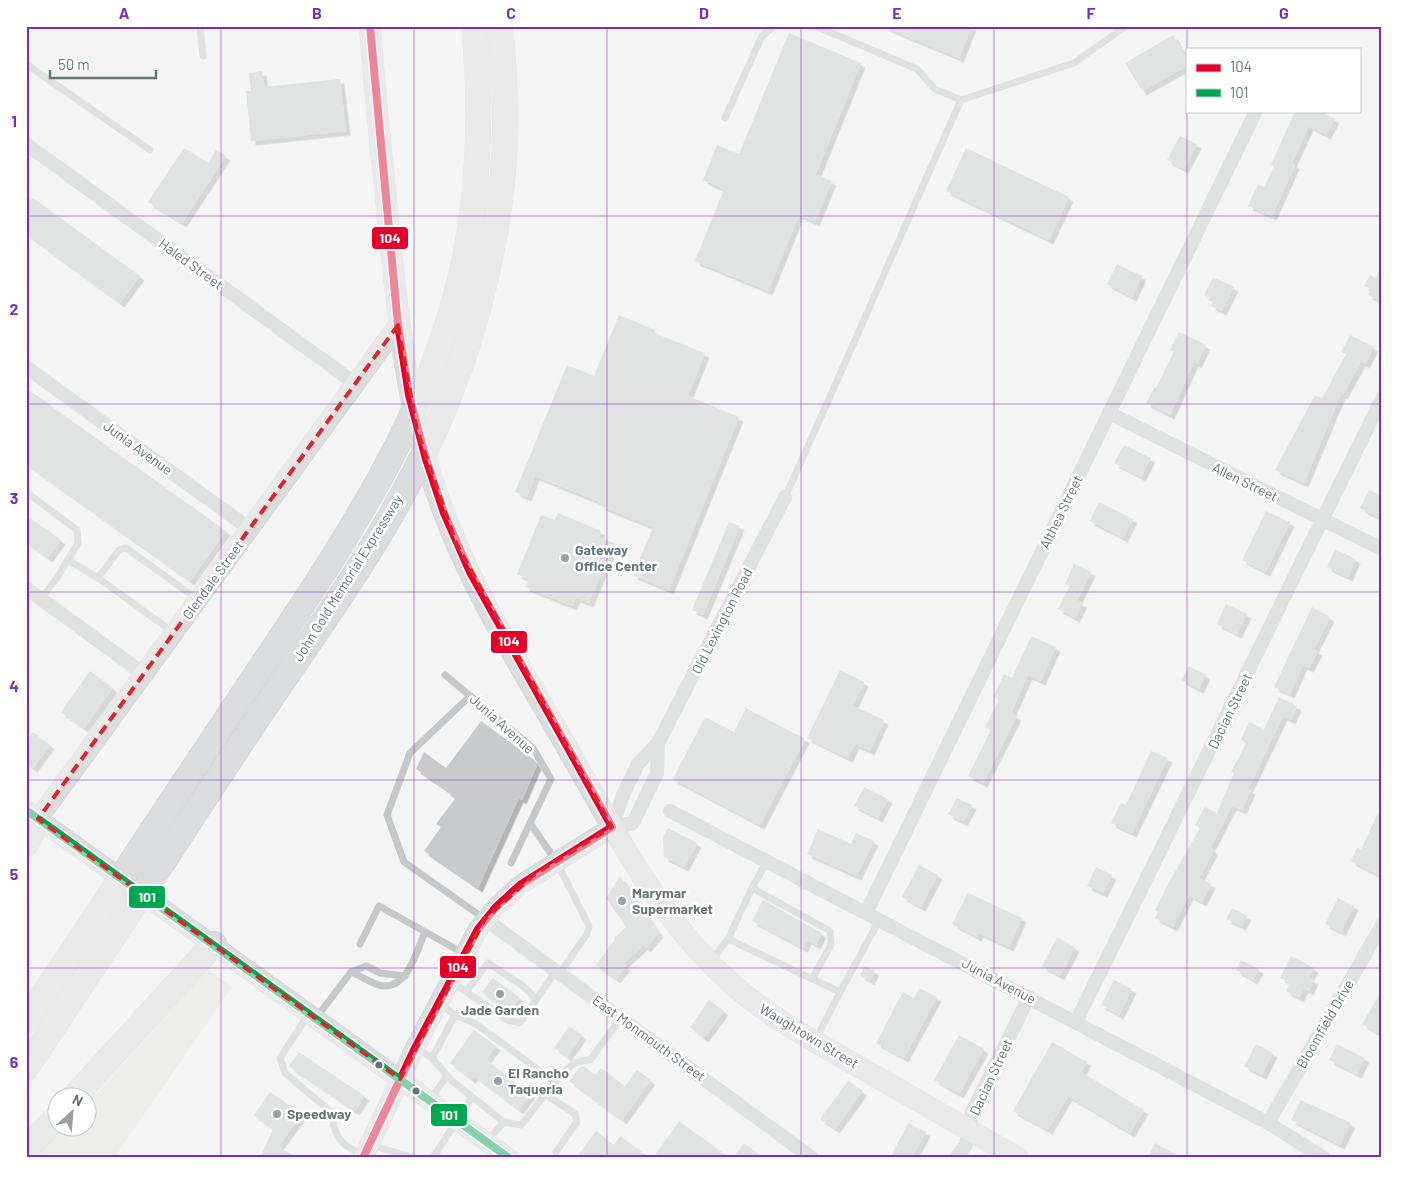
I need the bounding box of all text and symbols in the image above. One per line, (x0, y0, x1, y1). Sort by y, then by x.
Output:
text: A (119, 3, 130, 22)
text: B (312, 3, 322, 22)
text: C (506, 3, 516, 22)
text: D (699, 3, 709, 22)
text: E (892, 3, 902, 22)
text: F (1087, 3, 1096, 22)
text: G (1279, 3, 1289, 22)
scale bar (50, 48, 156, 80)
legend (1186, 48, 1360, 112)
text: 50 m (58, 55, 90, 73)
text: 104 (1230, 57, 1252, 75)
text: 101 (1230, 83, 1249, 101)
text: 1 (11, 111, 17, 130)
line badge: 104 (371, 226, 409, 250)
text: 104 (379, 229, 401, 246)
street label: Haled Street (156, 234, 227, 293)
text: 2 (10, 299, 19, 318)
street label: Junia Avenue (100, 417, 176, 478)
street label: Allen Street (1210, 458, 1281, 505)
street label: Althea Street (1035, 472, 1086, 551)
text: 3 (10, 488, 18, 507)
street label: John Gold Memorial Expressway (289, 491, 406, 664)
street label: Glendale Street (178, 537, 247, 622)
place label: Gateway Office Center (575, 541, 658, 574)
marker: Gateway Office Center (559, 552, 571, 564)
street label: Old Lexington Road (687, 565, 756, 677)
line badge: 104 (490, 630, 528, 654)
text: 104 (498, 632, 520, 649)
street label: Dacian Street (1204, 670, 1255, 751)
text: 4 (9, 676, 19, 695)
street label: Junia Avenue (466, 690, 538, 757)
text: 5 (10, 864, 19, 883)
place label: Marymar Supermarket (632, 884, 713, 917)
line badge: 101 (128, 885, 166, 909)
text: 101 (138, 888, 156, 905)
marker: Marymar Supermarket (616, 895, 628, 907)
street label: Junia Avenue (959, 954, 1039, 1007)
line badge: 104 (439, 955, 477, 979)
text: 104 (447, 958, 469, 975)
street label: Bloomfield Drive (1292, 976, 1357, 1071)
marker: Jade Garden (494, 988, 506, 1000)
street label: East Monmouth Street (589, 991, 709, 1084)
street label: Waughtown Street (757, 999, 862, 1072)
place label: Jade Garden (461, 1001, 539, 1018)
street label: Dacian Street (965, 1036, 1016, 1118)
text: 6 (10, 1052, 19, 1071)
unlabelled marker (374, 1060, 384, 1070)
place label: El Rancho Taqueria (508, 1064, 569, 1097)
marker: El Rancho Taqueria (492, 1075, 504, 1087)
north arrow (48, 1086, 98, 1136)
unlabelled marker (411, 1086, 421, 1096)
text: N (70, 1090, 86, 1110)
line badge: 101 (430, 1103, 468, 1127)
place label: Speedway (287, 1105, 351, 1122)
text: 101 (440, 1106, 458, 1123)
marker: Speedway (271, 1108, 283, 1120)

